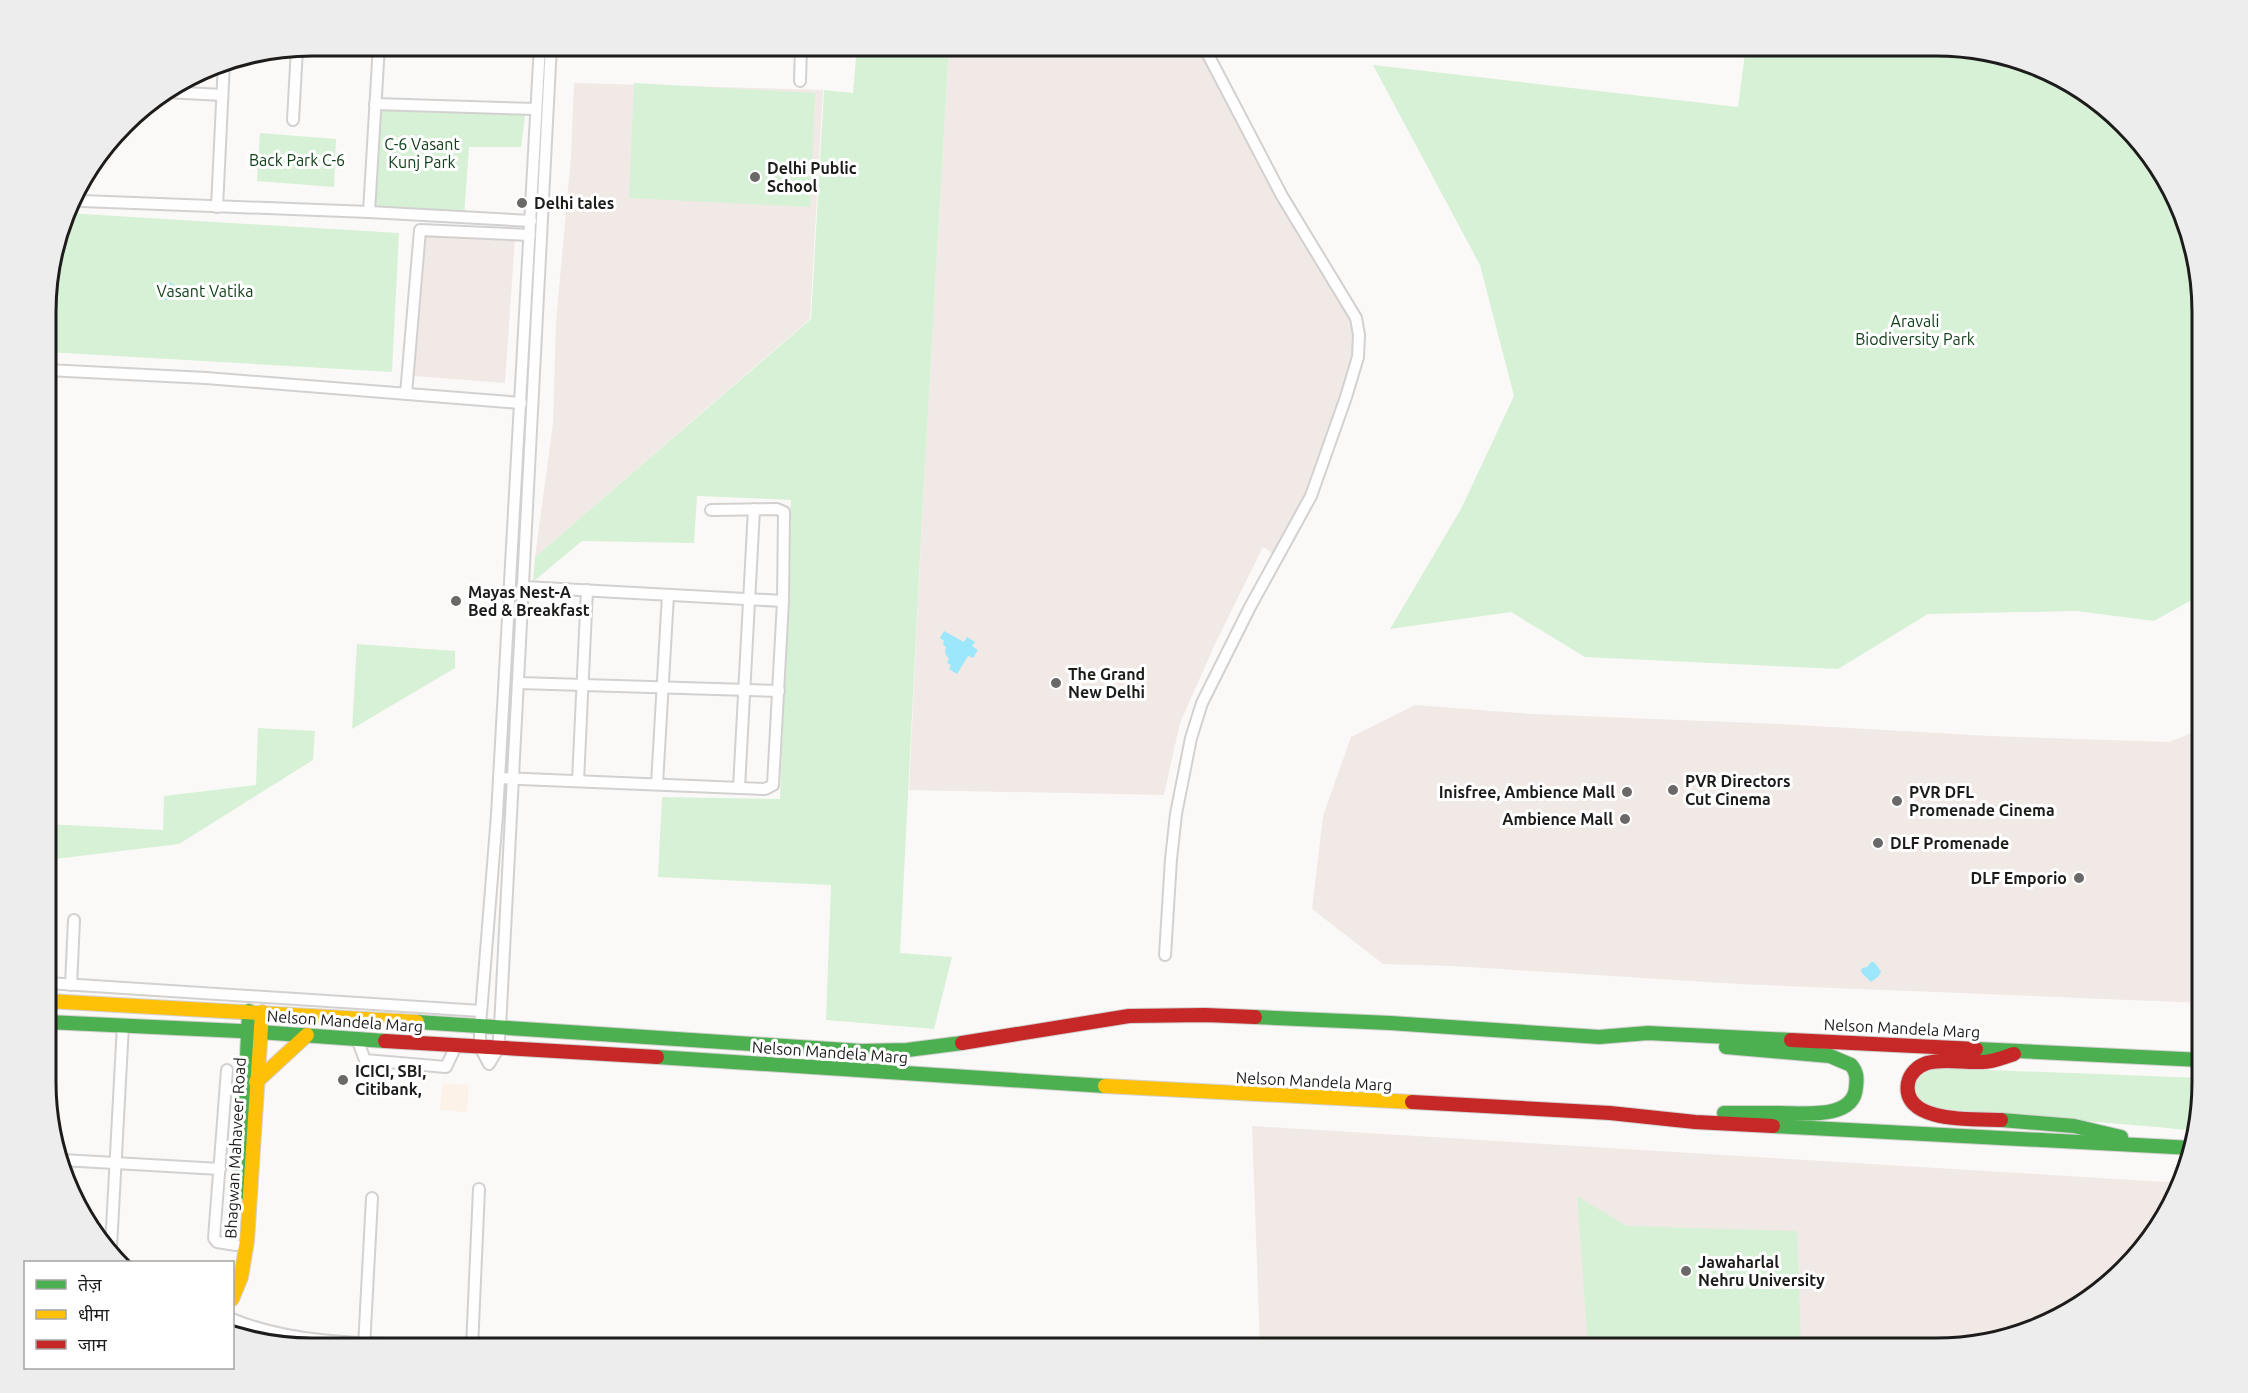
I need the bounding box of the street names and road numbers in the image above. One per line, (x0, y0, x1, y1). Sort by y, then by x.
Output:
street label: Nelson Mandela Marg (266, 1007, 424, 1035)
street label: Nelson Mandela Marg (1823, 1015, 1981, 1041)
street label: Nelson Mandela Marg (751, 1038, 909, 1066)
street label: Bhagwan Mahaveer Road (221, 1057, 249, 1239)
street label: Nelson Mandela Marg (1235, 1068, 1393, 1094)

